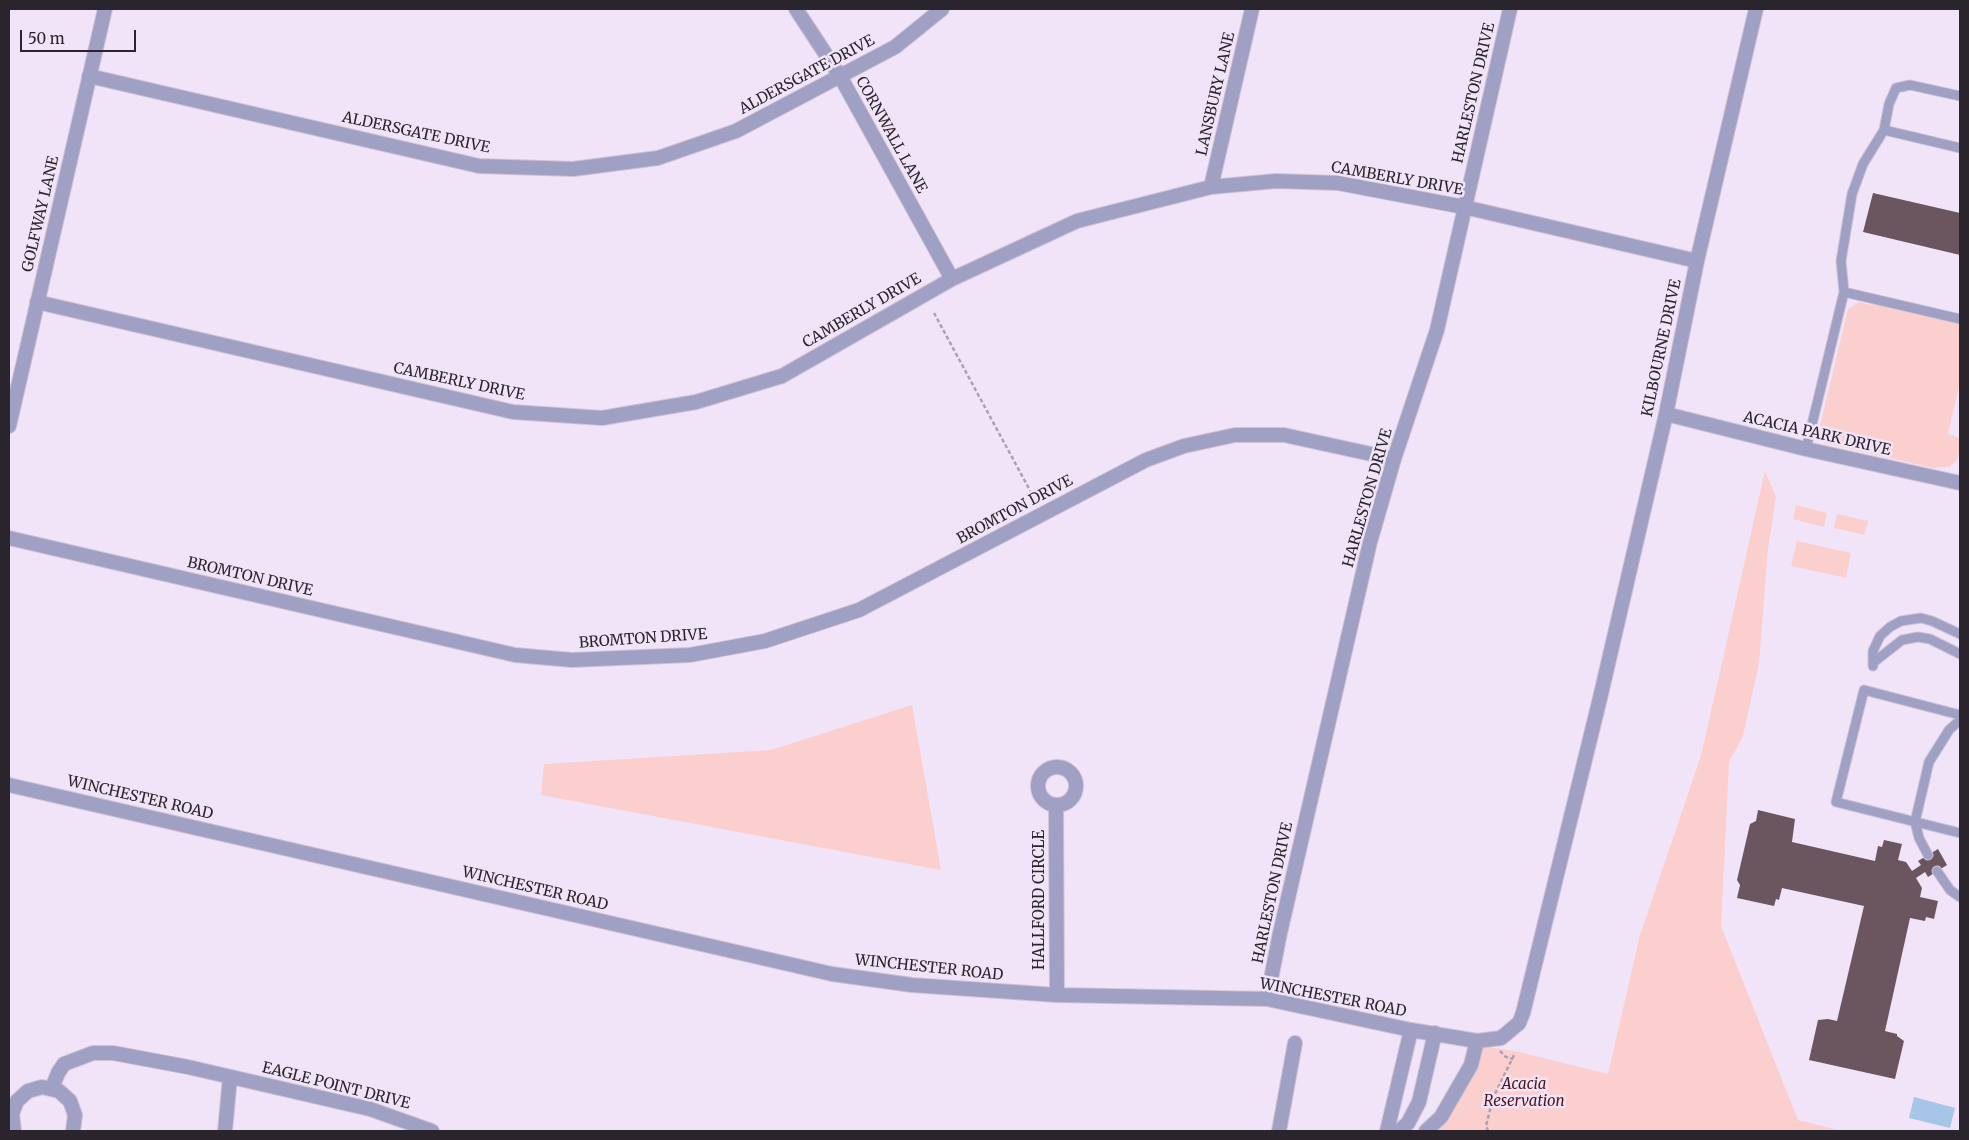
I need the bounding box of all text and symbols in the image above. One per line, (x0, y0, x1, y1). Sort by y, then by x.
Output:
scale bar (22, 20, 139, 52)
street label: HARLESTON DRIVE (1449, 21, 1499, 165)
text: 50 m (28, 29, 65, 48)
street label: LANSBURY LANE (1193, 30, 1239, 158)
street label: ALDERSGATE DRIVE (736, 32, 878, 118)
street label: CORNWALL LANE (851, 74, 931, 196)
street label: ALDERSGATE DRIVE (340, 109, 492, 157)
street label: GOLFWAY LANE (19, 154, 63, 274)
street label: CAMBERLY DRIVE (1330, 159, 1464, 199)
street label: CAMBERLY DRIVE (800, 270, 924, 352)
street label: KILBOURNE DRIVE (1639, 278, 1685, 418)
street label: CAMBERLY DRIVE (392, 359, 526, 405)
street label: ACACIA PARK DRIVE (1742, 408, 1892, 460)
street label: HARLESTON DRIVE (1340, 426, 1396, 570)
street label: BROMTON DRIVE (954, 472, 1076, 548)
street label: BROMTON DRIVE (185, 554, 315, 600)
street label: BROMTON DRIVE (578, 626, 708, 652)
street label: WINCHESTER ROAD (65, 772, 215, 824)
street label: HARLESTON DRIVE (1249, 821, 1297, 965)
street label: HALLFORD CIRCLE (1031, 830, 1049, 970)
street label: WINCHESTER ROAD (460, 863, 610, 915)
street label: WINCHESTER ROAD (854, 951, 1004, 985)
street label: WINCHESTER ROAD (1258, 975, 1408, 1021)
street label: EAGLE POINT DRIVE (260, 1059, 412, 1113)
park label: Acacia Reservation (1484, 1076, 1564, 1111)

